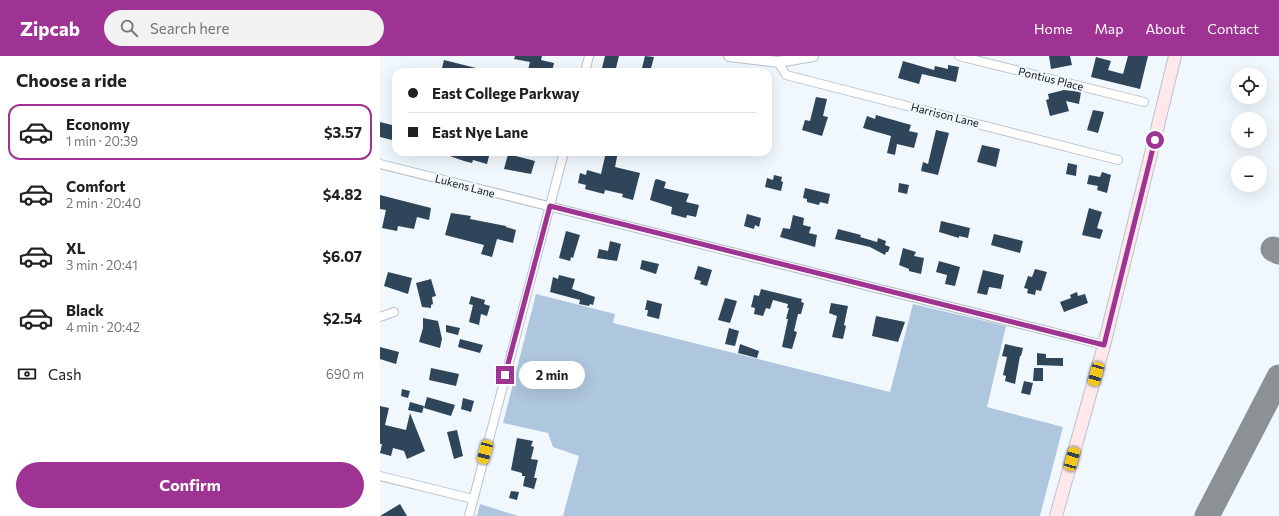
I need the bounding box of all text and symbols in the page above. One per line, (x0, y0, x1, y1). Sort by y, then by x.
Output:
search box (104, 10, 384, 46)
text: Zipcab (20, 17, 80, 40)
icon: search (118, 17, 140, 39)
text: Search here (150, 19, 229, 37)
text: Home (1034, 20, 1073, 37)
text: Map (1095, 20, 1123, 37)
text: About (1145, 20, 1185, 37)
text: Contact (1207, 20, 1259, 37)
street label: Pontius Place (1017, 64, 1085, 93)
map controls (1231, 68, 1267, 192)
button: locate (1231, 68, 1267, 104)
text: Choose a ride (16, 69, 127, 91)
text: East College Parkway (432, 84, 580, 102)
street label: Harrison Lane (910, 100, 981, 129)
button: + (1231, 112, 1267, 148)
icon: car (18, 114, 54, 150)
text: Economy (66, 115, 130, 133)
text: $3.57 (324, 123, 362, 141)
text: East Nye Lane (432, 123, 528, 141)
route start (1146, 131, 1164, 149)
text: 1 min · 20:39 (66, 133, 138, 149)
button: − (1231, 156, 1267, 192)
street label: Lukens Lane (434, 171, 497, 200)
icon: car (18, 176, 54, 212)
text: Comfort (66, 177, 126, 195)
text: $4.82 (323, 185, 362, 203)
text: 2 min · 20:40 (66, 195, 141, 211)
icon: car (18, 238, 54, 274)
text: XL (66, 239, 85, 257)
text: $6.07 (323, 247, 362, 265)
text: 3 min · 20:41 (66, 257, 138, 273)
icon: car (18, 300, 54, 336)
text: Black (66, 301, 104, 319)
text: $2.54 (323, 309, 362, 327)
text: 4 min · 20:42 (66, 319, 140, 335)
callout: 2 min (519, 361, 585, 389)
car (1087, 361, 1105, 387)
icon: cash (16, 363, 38, 385)
text: Cash (48, 365, 82, 383)
text: 690 m (326, 366, 364, 382)
route end (496, 366, 514, 384)
text: 2 min (536, 367, 568, 383)
car (476, 439, 494, 465)
car (1063, 446, 1081, 472)
button: Confirm (16, 462, 364, 508)

